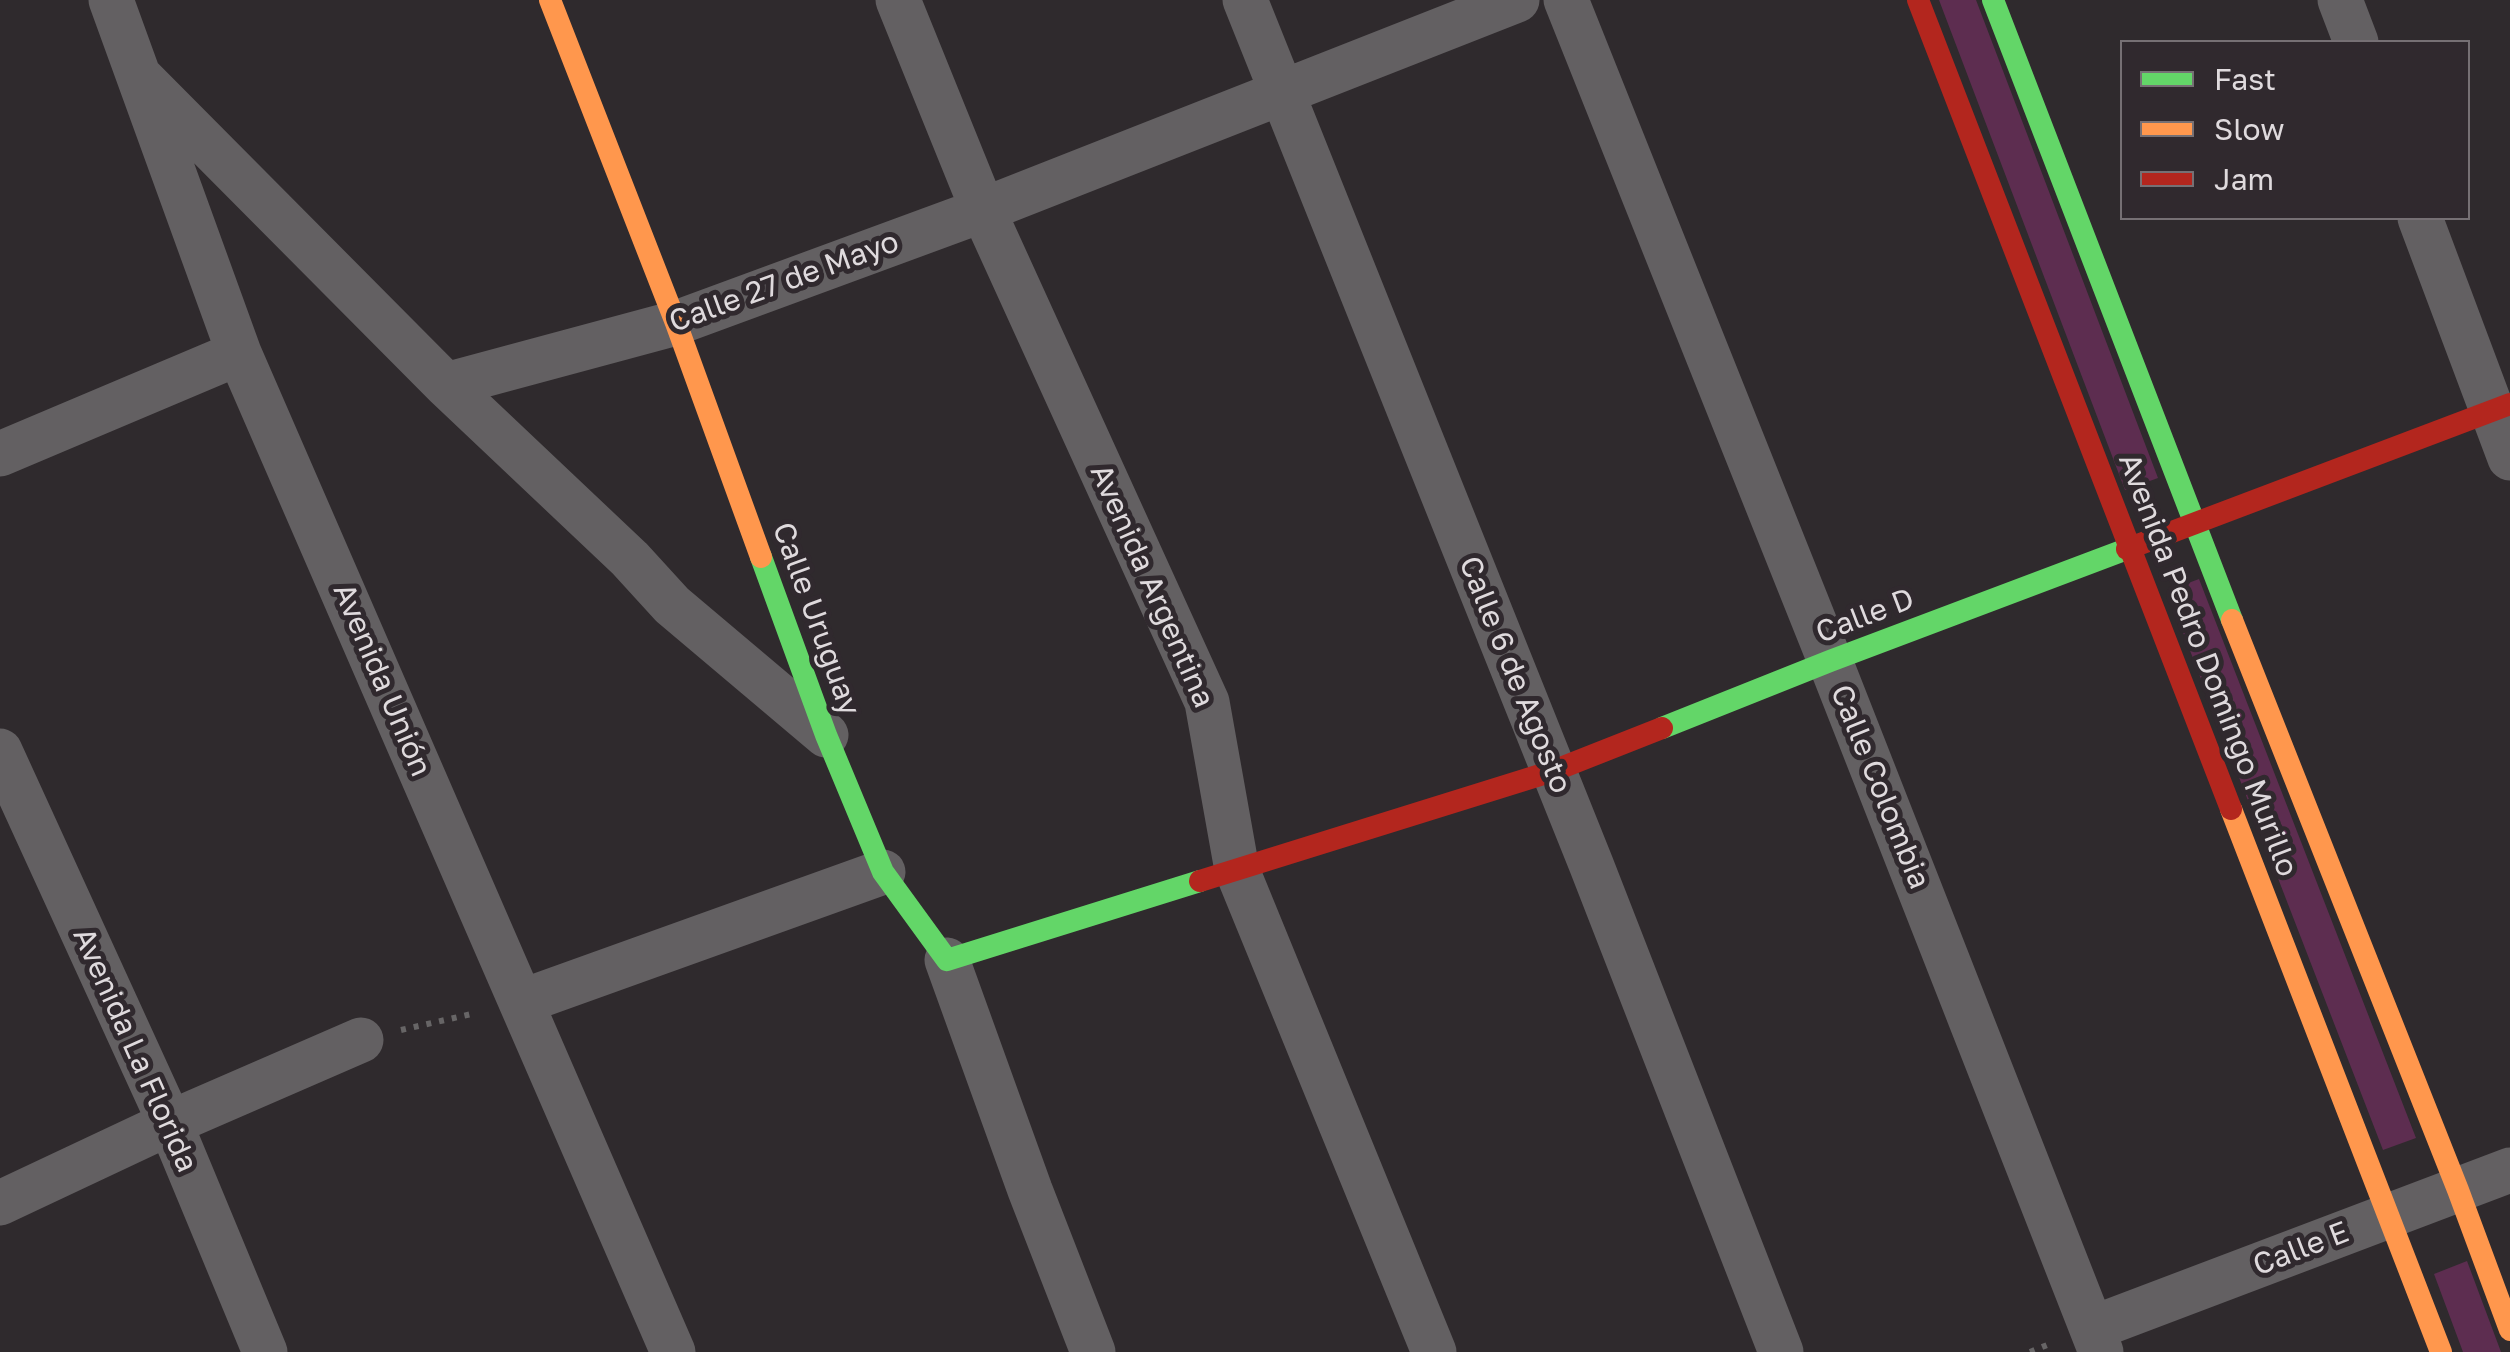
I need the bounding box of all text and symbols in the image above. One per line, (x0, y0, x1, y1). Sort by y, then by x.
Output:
legend (2120, 40, 2470, 220)
text: Fast (2214, 61, 2276, 97)
text: Slow (2214, 111, 2285, 147)
text: Jam (2214, 161, 2274, 197)
street label: Calle 27 de Mayo (664, 224, 904, 340)
street label: Avenida Pedro Domingo Murillo (2111, 449, 2305, 881)
street label: Avenida Argentina (1082, 459, 1222, 713)
street label: Calle Uruguay (764, 518, 868, 720)
street label: Calle 6 de Agosto (1451, 551, 1579, 799)
street label: Avenida Unión (325, 578, 439, 782)
street label: Calle D (1811, 581, 1919, 651)
street label: Calle Colombia (1823, 680, 1937, 894)
street label: Avenida La Florida (65, 922, 205, 1178)
street label: Calle E (2248, 1214, 2354, 1284)

